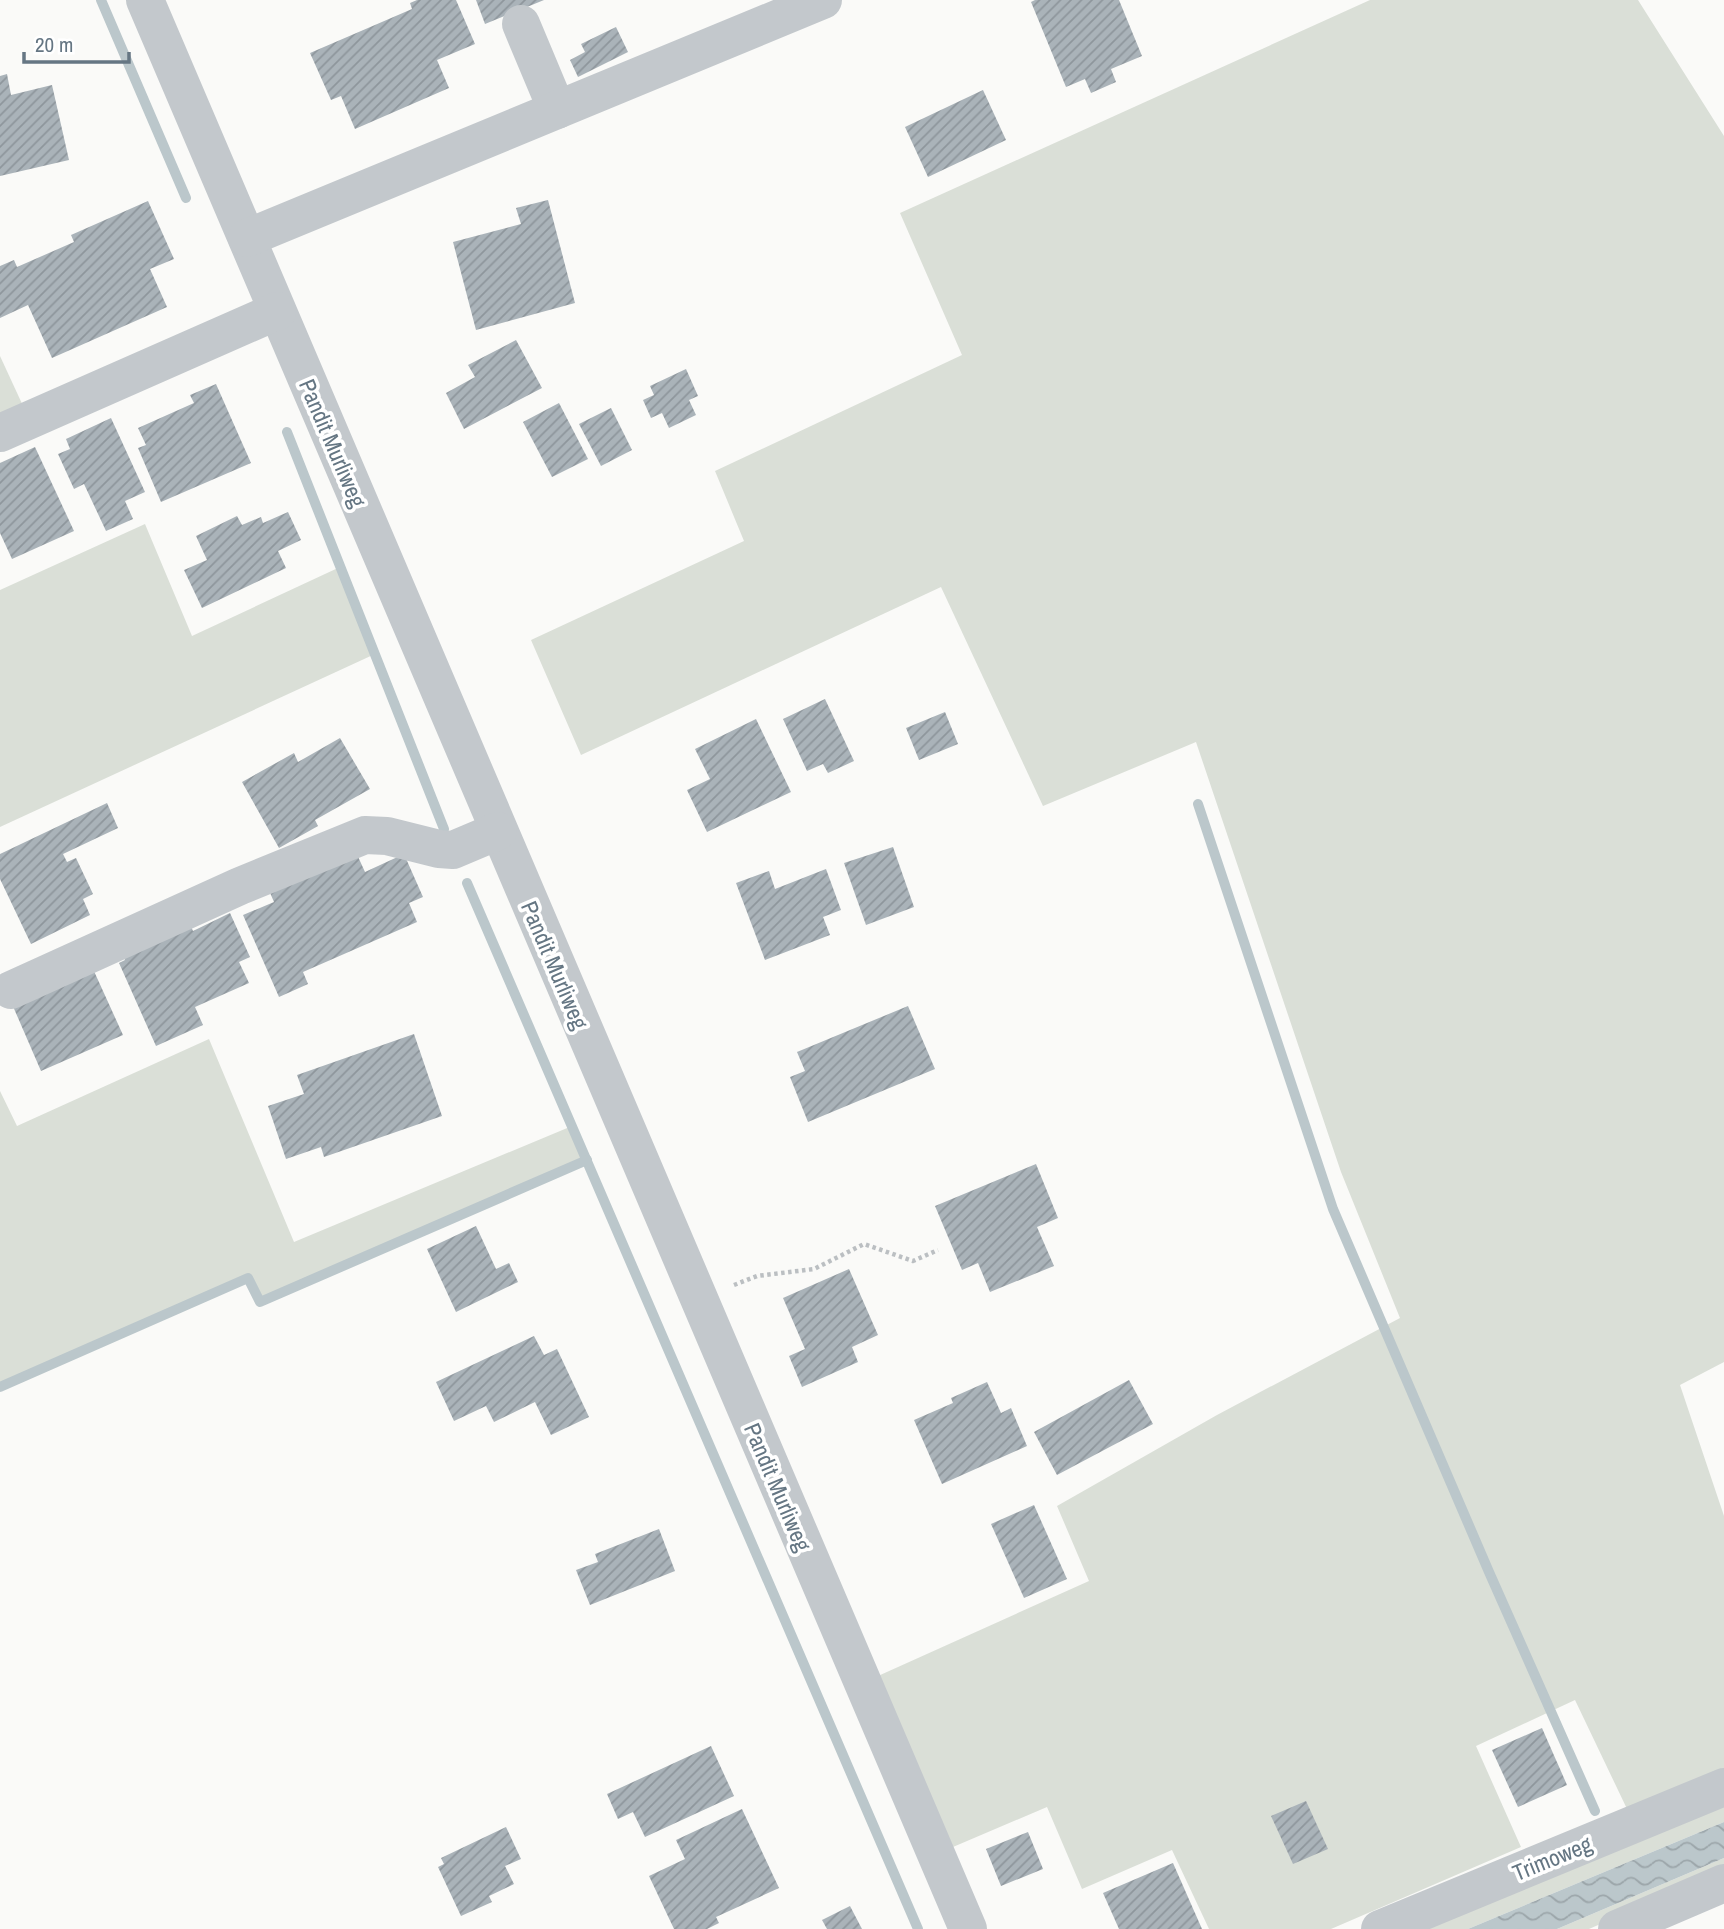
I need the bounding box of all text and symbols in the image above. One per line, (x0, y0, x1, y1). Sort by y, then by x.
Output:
scale bar (24, 21, 130, 65)
text: 20 m (35, 30, 73, 59)
street label: Pandit Murliweg (292, 374, 374, 512)
street label: Pandit Murliweg (514, 896, 596, 1034)
street label: Pandit Murliweg (737, 1418, 819, 1556)
street label: Trimoweg (1508, 1828, 1597, 1888)

